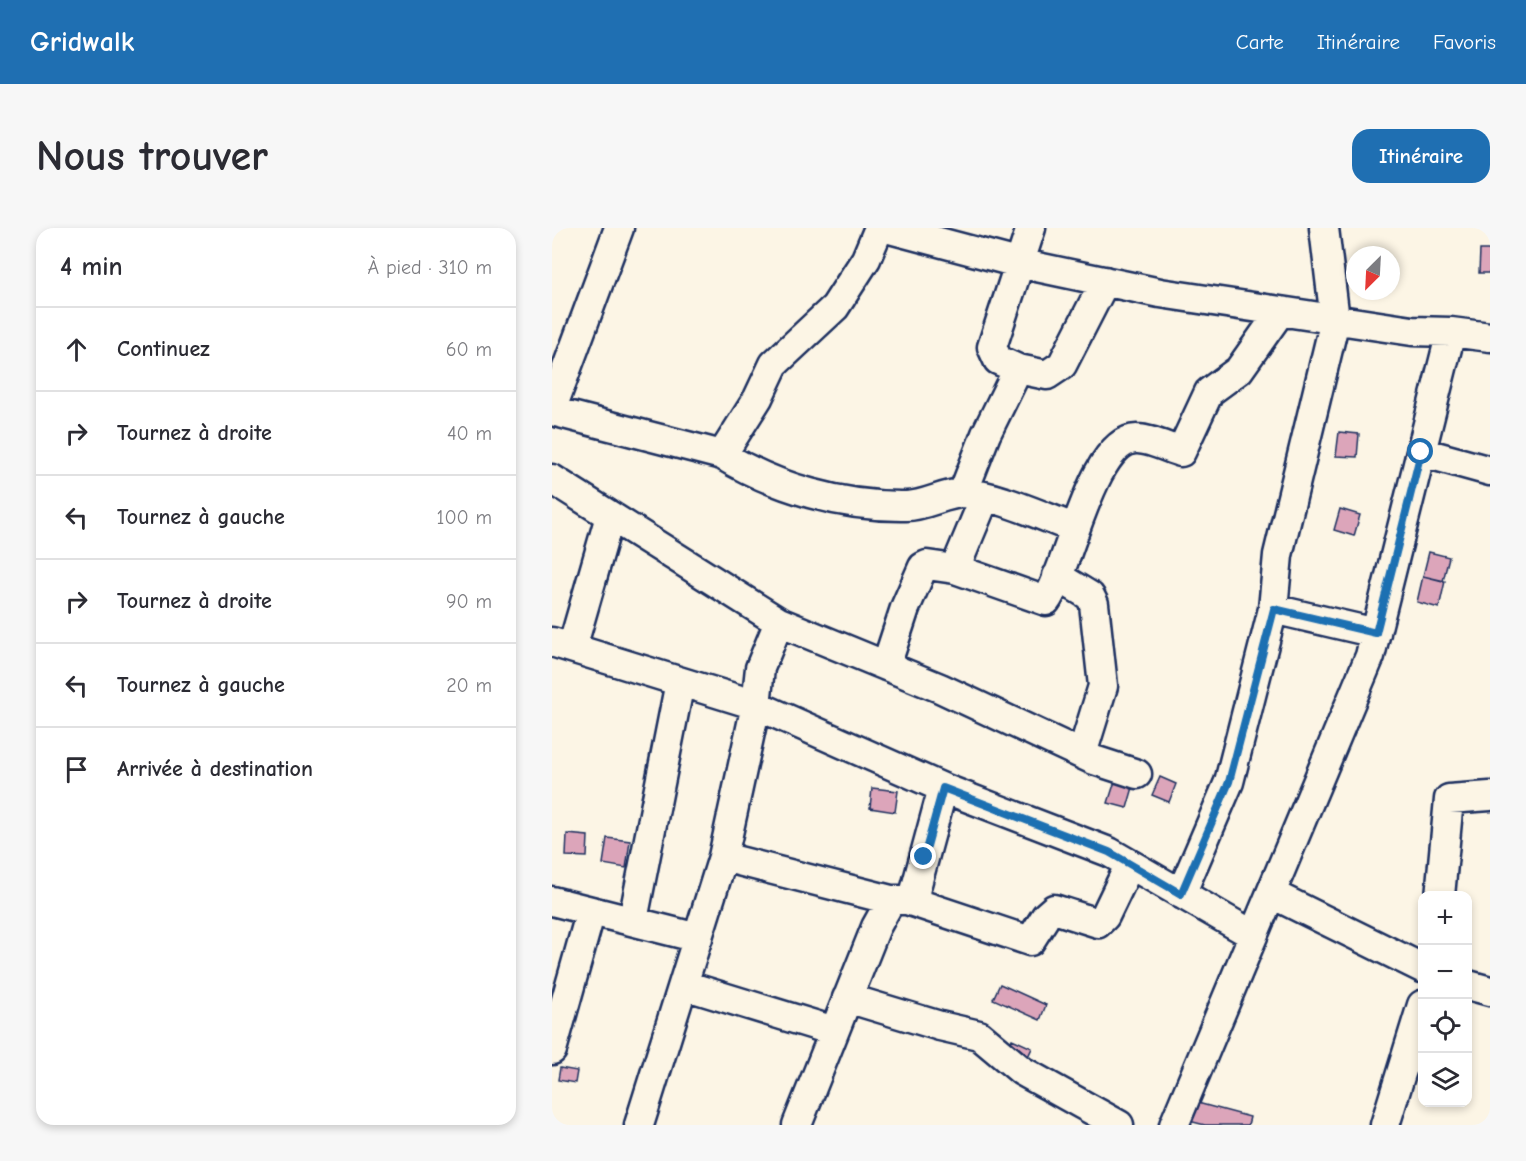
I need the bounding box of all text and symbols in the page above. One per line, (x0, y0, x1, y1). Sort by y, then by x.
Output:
text: Gridwalk (30, 26, 134, 58)
text: Carte (1236, 30, 1284, 54)
text: Itinéraire (1317, 30, 1400, 54)
text: Favoris (1433, 30, 1496, 54)
button: Itinéraire (1352, 129, 1490, 183)
text: Nous trouver (36, 132, 268, 181)
north arrow (1346, 246, 1400, 300)
text: 4 min (60, 252, 123, 282)
text: À pied · 310 m (368, 256, 492, 279)
icon: ahead (60, 333, 93, 366)
text: Continuez (117, 336, 210, 362)
text: 60 m (446, 338, 492, 361)
icon: right (60, 417, 93, 450)
text: Tournez à droite (117, 420, 272, 446)
text: 40 m (447, 422, 492, 445)
route start (1407, 438, 1433, 464)
icon: left (60, 501, 93, 534)
text: Tournez à gauche (117, 504, 285, 530)
text: 100 m (437, 506, 492, 529)
icon: right (60, 585, 93, 618)
text: Tournez à droite (117, 588, 272, 614)
text: 90 m (446, 590, 492, 613)
icon: left (60, 669, 93, 702)
text: Tournez à gauche (117, 672, 285, 698)
text: 20 m (446, 674, 492, 697)
icon: arrive (60, 753, 93, 786)
text: Arrivée à destination (117, 756, 313, 782)
route end (910, 843, 936, 869)
map controls (1418, 891, 1472, 1107)
button: + (1418, 891, 1472, 945)
button: − (1418, 945, 1472, 999)
button: locate (1418, 999, 1472, 1053)
button: layers (1418, 1053, 1472, 1107)

